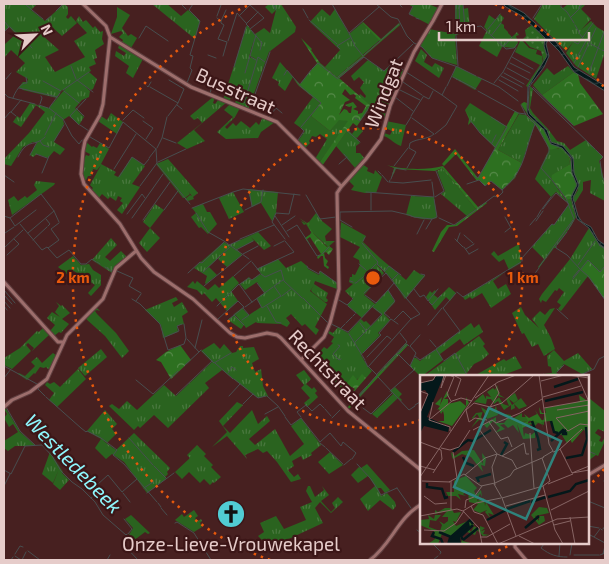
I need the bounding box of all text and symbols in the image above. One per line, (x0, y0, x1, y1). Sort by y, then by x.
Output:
north arrow (10, 10, 60, 60)
scale bar (439, 10, 589, 42)
text: 1 km (446, 17, 476, 35)
text: N (38, 21, 57, 38)
street label: Windgat (359, 55, 407, 131)
street label: Busstraat (193, 62, 279, 118)
text: 2 km (56, 268, 90, 286)
text: 1 km (507, 268, 539, 286)
centre of rings (364, 269, 382, 287)
street label: Rechtstraat (284, 324, 372, 414)
inset map (420, 375, 589, 544)
water label: Westledebeek (21, 408, 127, 518)
church icon: Onze-Lieve-Vrouwekapel (216, 499, 246, 529)
place label: Onze-Lieve-Vrouwekapel (122, 532, 340, 555)

